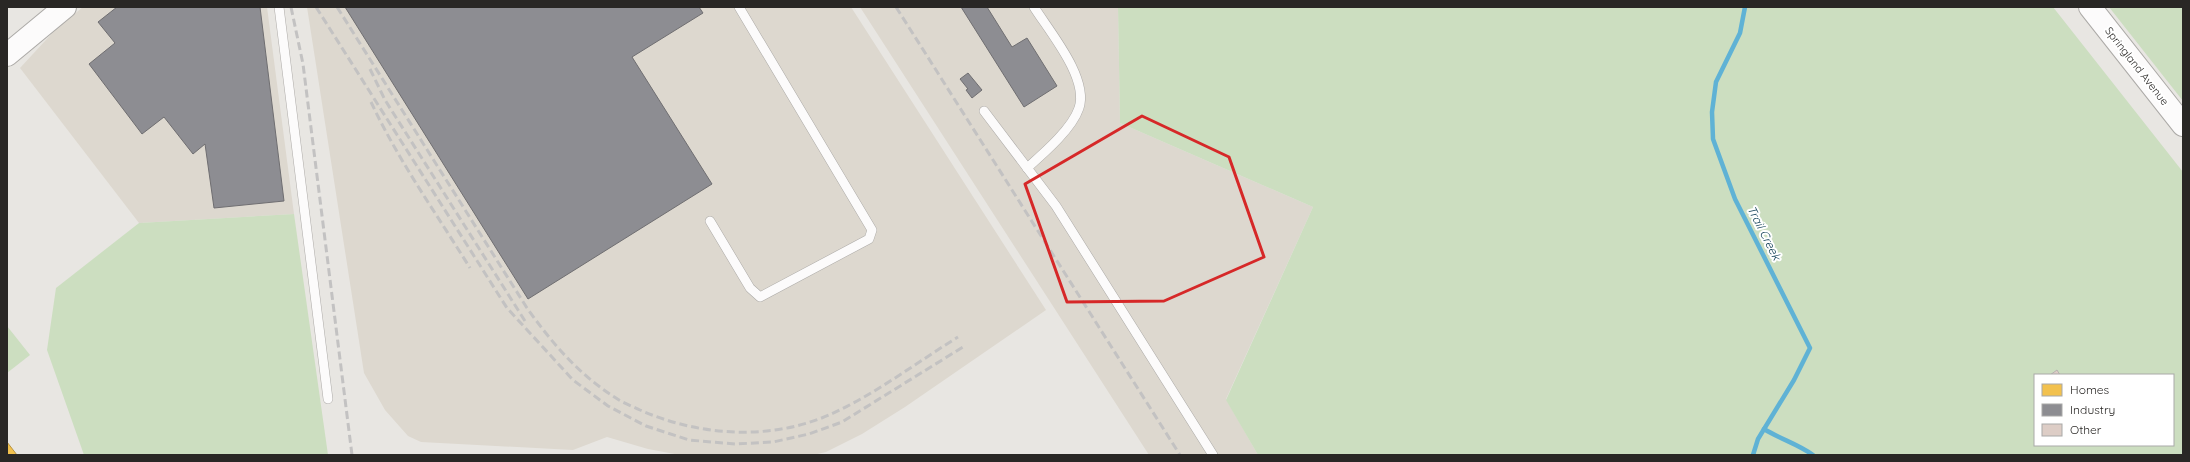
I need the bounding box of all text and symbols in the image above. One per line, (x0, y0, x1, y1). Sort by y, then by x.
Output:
street label: Springland Avenue (2102, 24, 2172, 108)
water label: Trail Creek (1744, 203, 1785, 264)
legend (2034, 374, 2174, 446)
text: Homes (2070, 382, 2110, 397)
text: Industry (2070, 402, 2115, 417)
text: Other (2070, 422, 2102, 437)

